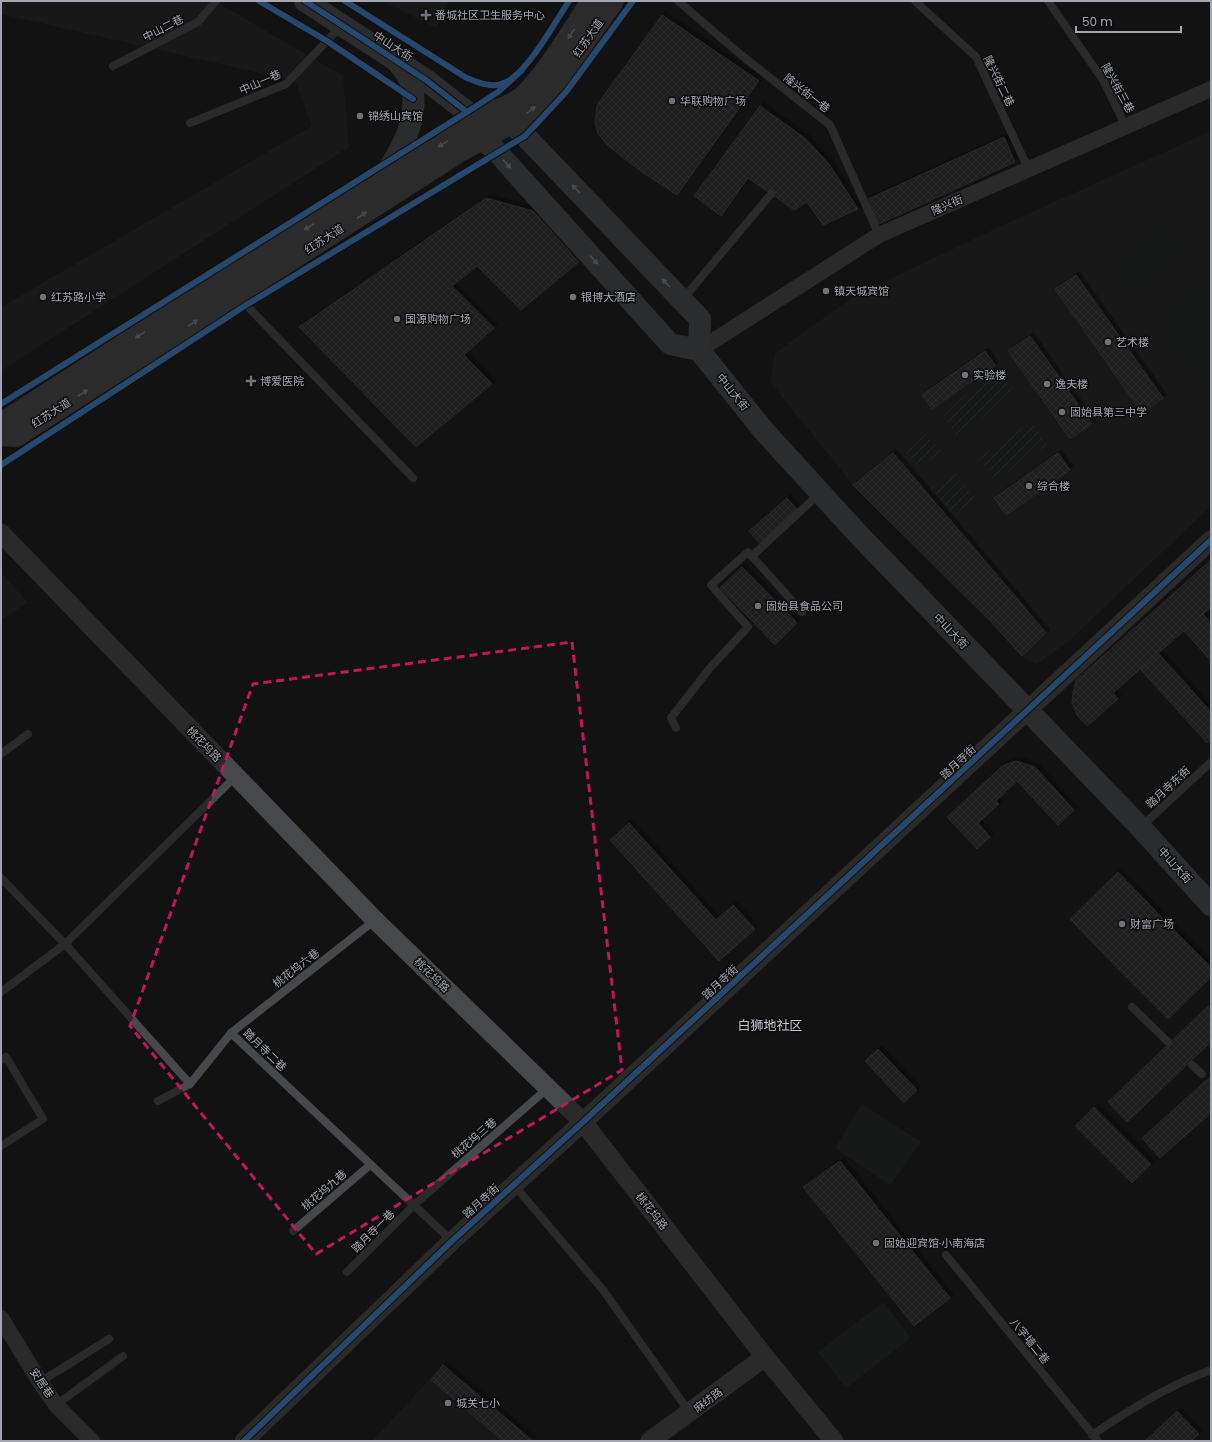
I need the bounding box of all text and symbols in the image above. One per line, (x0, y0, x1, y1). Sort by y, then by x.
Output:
place label: 番城社区卫生服务中心 (435, 7, 545, 23)
scale bar (1076, 8, 1181, 34)
marker: 番城社区卫生服务中心 (420, 9, 432, 21)
street label: 中山二巷 (140, 11, 186, 45)
text: 50 m (1082, 13, 1113, 30)
street label: 红苏大道 (569, 15, 607, 61)
street label: 中山大街 (370, 27, 416, 65)
one-way arrow (567, 29, 575, 39)
street label: 隆兴街二巷 (980, 53, 1018, 109)
street label: 隆兴街三巷 (1098, 60, 1138, 116)
street label: 中山一巷 (237, 66, 283, 98)
street label: 隆兴街一巷 (780, 70, 834, 116)
place label: 华联购物广场 (680, 93, 746, 109)
marker: 华联购物广场 (667, 96, 677, 106)
one-way arrow (526, 106, 537, 114)
place label: 锦绣山宾馆 (368, 108, 423, 124)
marker: 锦绣山宾馆 (355, 111, 365, 121)
one-way arrow (437, 140, 449, 147)
one-way arrow (503, 158, 512, 169)
one-way arrow (571, 184, 581, 194)
street label: 隆兴街 (929, 191, 965, 219)
one-way arrow (356, 211, 367, 219)
street label: 红苏大道 (301, 220, 347, 258)
one-way arrow (304, 223, 314, 231)
one-way arrow (590, 255, 599, 265)
one-way arrow (661, 278, 671, 288)
place label: 镇天城宾馆 (834, 283, 889, 299)
marker: 镇天城宾馆 (821, 286, 831, 296)
place label: 红苏路小学 (51, 289, 106, 305)
place label: 银博大酒店 (581, 289, 636, 305)
marker: 红苏路小学 (38, 292, 48, 302)
marker: 银博大酒店 (568, 292, 578, 302)
place label: 国源购物广场 (405, 311, 471, 327)
marker: 国源购物广场 (392, 314, 402, 324)
one-way arrow (188, 319, 198, 327)
one-way arrow (135, 331, 146, 338)
place label: 艺术楼 (1116, 334, 1149, 350)
marker: 艺术楼 (1103, 337, 1113, 347)
place label: 实验楼 (973, 367, 1006, 383)
street label: 中山大街 (713, 370, 753, 414)
marker: 实验楼 (960, 370, 970, 380)
place label: 博爱医院 (260, 373, 304, 389)
marker: 博爱医院 (245, 375, 257, 387)
place label: 逸夫楼 (1055, 376, 1088, 392)
marker: 逸夫楼 (1042, 379, 1052, 389)
one-way arrow (78, 389, 89, 397)
street label: 红苏大道 (28, 394, 74, 432)
place label: 固始县第三中学 (1070, 404, 1147, 420)
marker: 固始县第三中学 (1057, 407, 1067, 417)
place label: 综合楼 (1037, 478, 1070, 494)
marker: 综合楼 (1024, 481, 1034, 491)
place label: 固始县食品公司 (766, 598, 843, 614)
marker: 固始县食品公司 (753, 601, 763, 611)
street label: 中山大街 (930, 610, 972, 652)
street label: 桃花坞路 (183, 723, 225, 765)
street label: 踏月寺街 (936, 741, 980, 783)
street label: 踏月寺东街 (1142, 762, 1194, 812)
street label: 中山大街 (1154, 843, 1196, 887)
place label: 财富广场 (1130, 916, 1174, 932)
marker: 财富广场 (1117, 919, 1127, 929)
street label: 桃花坞六巷 (269, 945, 323, 991)
street label: 桃花坞路 (411, 954, 453, 996)
street label: 踏月寺街 (698, 961, 742, 1003)
district label: 白狮地社区 (737, 1016, 803, 1035)
street label: 踏月寺二巷 (240, 1025, 290, 1075)
street label: 桃花坞三巷 (448, 1114, 500, 1162)
street label: 桃花坞九巷 (298, 1166, 350, 1214)
street label: 踏月寺街 (459, 1180, 503, 1222)
street label: 桃花坞路 (632, 1189, 672, 1233)
street label: 踏月寺一巷 (348, 1206, 398, 1256)
place label: 固始迎宾馆·小南海店 (884, 1235, 985, 1251)
marker: 固始迎宾馆·小南海店 (871, 1238, 881, 1248)
street label: 八字墙二巷 (1006, 1315, 1054, 1367)
street label: 安居巷 (26, 1365, 58, 1401)
street label: 麻纺路 (690, 1384, 726, 1416)
place label: 城关七小 (456, 1395, 500, 1411)
marker: 城关七小 (443, 1398, 453, 1408)

